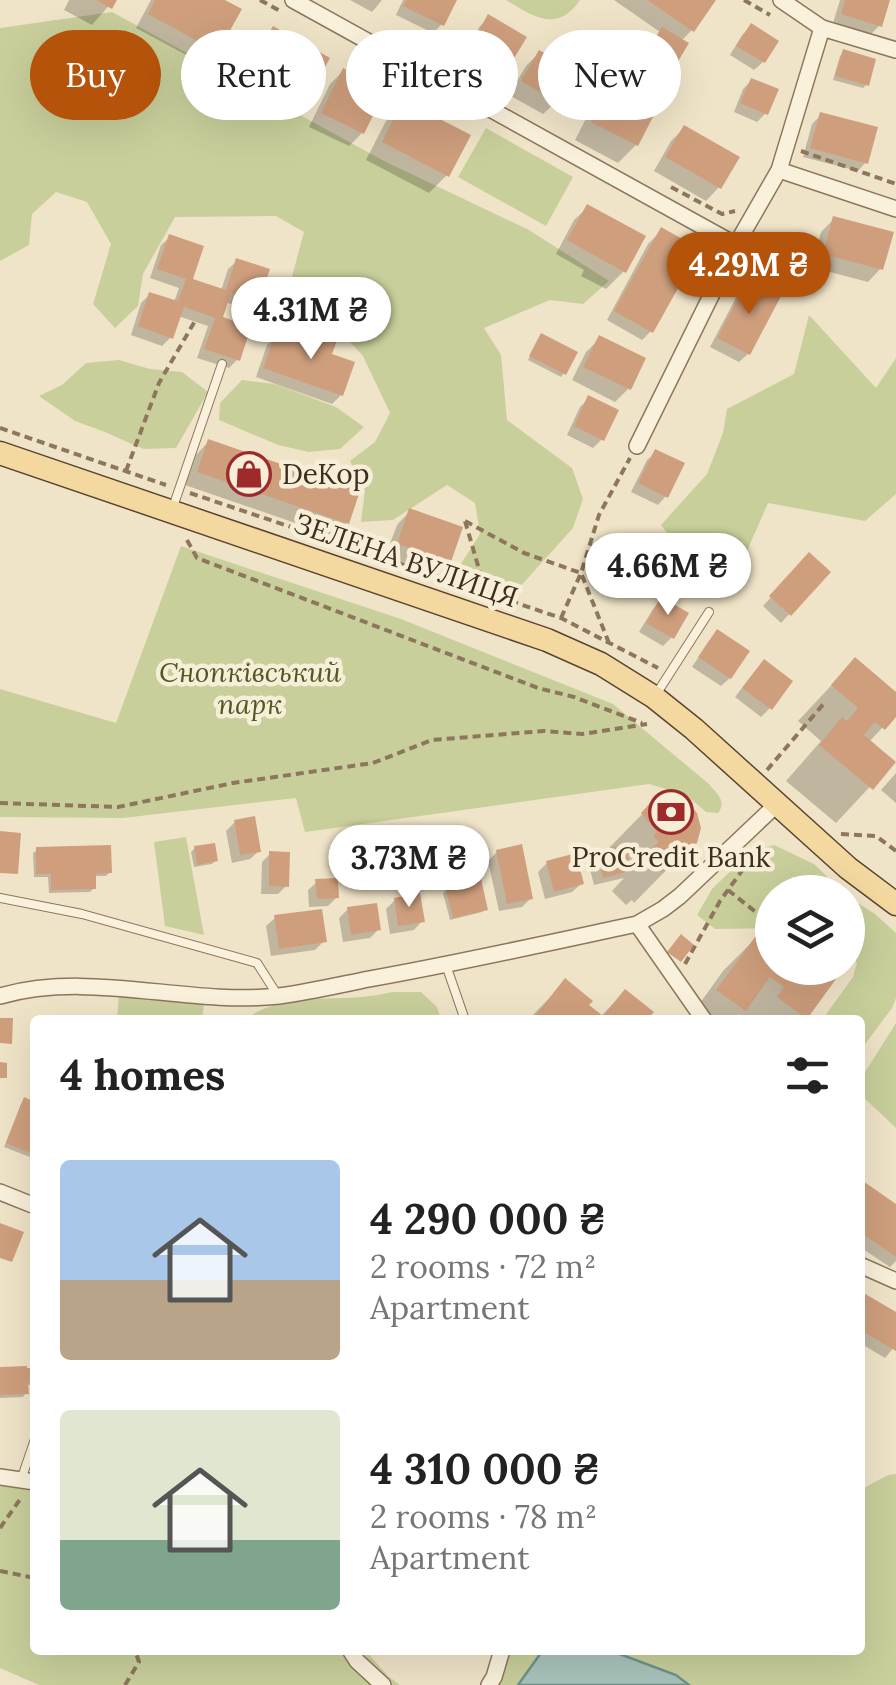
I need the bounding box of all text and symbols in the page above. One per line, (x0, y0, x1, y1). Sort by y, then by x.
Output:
chip: Buy (30, 30, 161, 120)
chip: Rent (181, 30, 326, 120)
chip: Filters (346, 30, 518, 120)
chip: New (538, 30, 681, 120)
pin: 4.29M ₴ (657, 232, 841, 317)
text: 4.29M ₴ (689, 244, 809, 285)
pin: 4.31M ₴ (219, 277, 403, 362)
text: 4.31M ₴ (253, 289, 369, 330)
shop icon: DeKop (226, 451, 272, 497)
place label: DeKop (282, 456, 369, 492)
street label: ЗЕЛЕНА ВУЛИЦЯ (289, 505, 523, 615)
pin: 4.66M ₴ (576, 533, 760, 618)
text: 4.66M ₴ (607, 545, 729, 586)
park label: Снопківський парк (159, 654, 341, 722)
bank icon: ProCredit Bank (648, 789, 694, 835)
pin: 3.73M ₴ (317, 825, 501, 910)
text: 3.73M ₴ (350, 837, 468, 878)
place label: ProCredit Bank (572, 839, 770, 875)
map controls (755, 875, 865, 985)
button: layers (755, 875, 865, 985)
text: 4 homes (60, 1048, 225, 1102)
icon: filters (780, 1048, 835, 1103)
text: 4 290 000 ₴ (370, 1192, 606, 1246)
icon: home (140, 1200, 260, 1320)
text: 2 rooms · 72 m² (370, 1246, 596, 1287)
text: Apartment (370, 1287, 530, 1328)
text: 4 310 000 ₴ (370, 1442, 600, 1496)
icon: home (140, 1450, 260, 1570)
text: 2 rooms · 78 m² (370, 1496, 597, 1537)
text: Apartment (370, 1537, 530, 1578)

